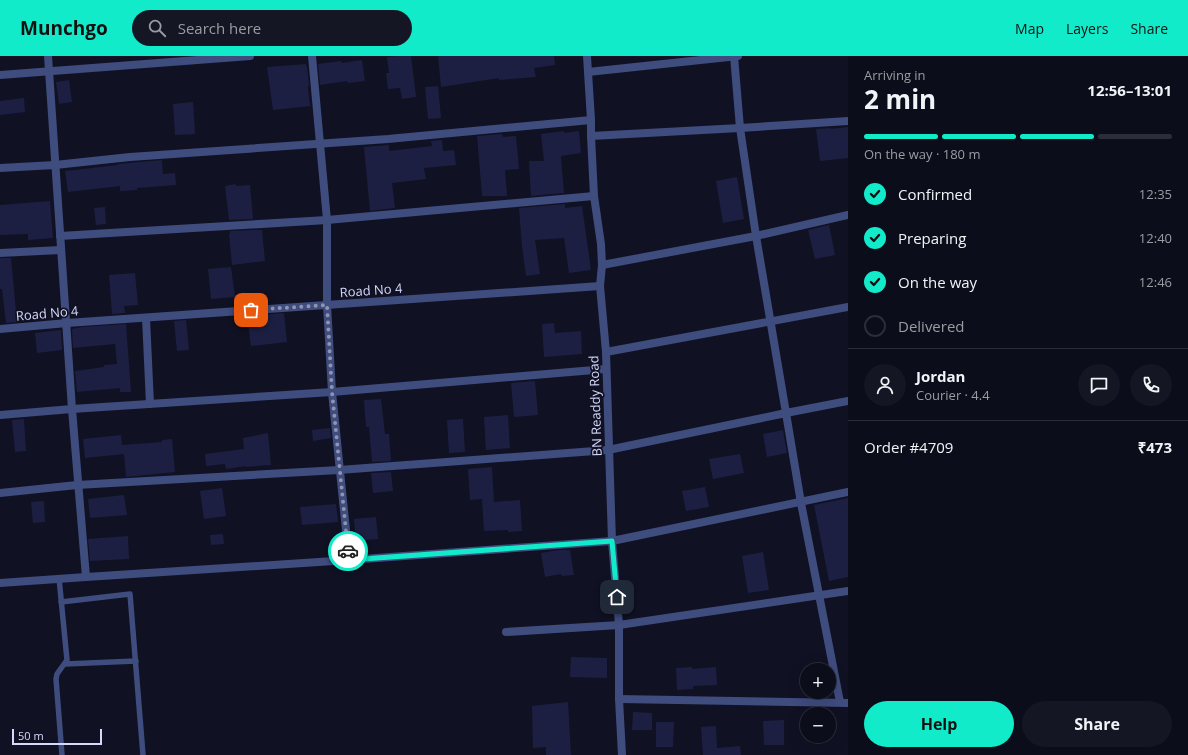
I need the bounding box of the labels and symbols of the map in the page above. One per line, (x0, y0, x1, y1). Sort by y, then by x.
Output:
street label: Road No 4 (339, 279, 404, 301)
pin (234, 293, 268, 327)
street label: Road No 4 (15, 301, 80, 325)
street label: BN Readdy Road (584, 355, 606, 457)
courier (328, 531, 368, 571)
pin (600, 580, 634, 614)
scale bar (12, 727, 102, 746)

